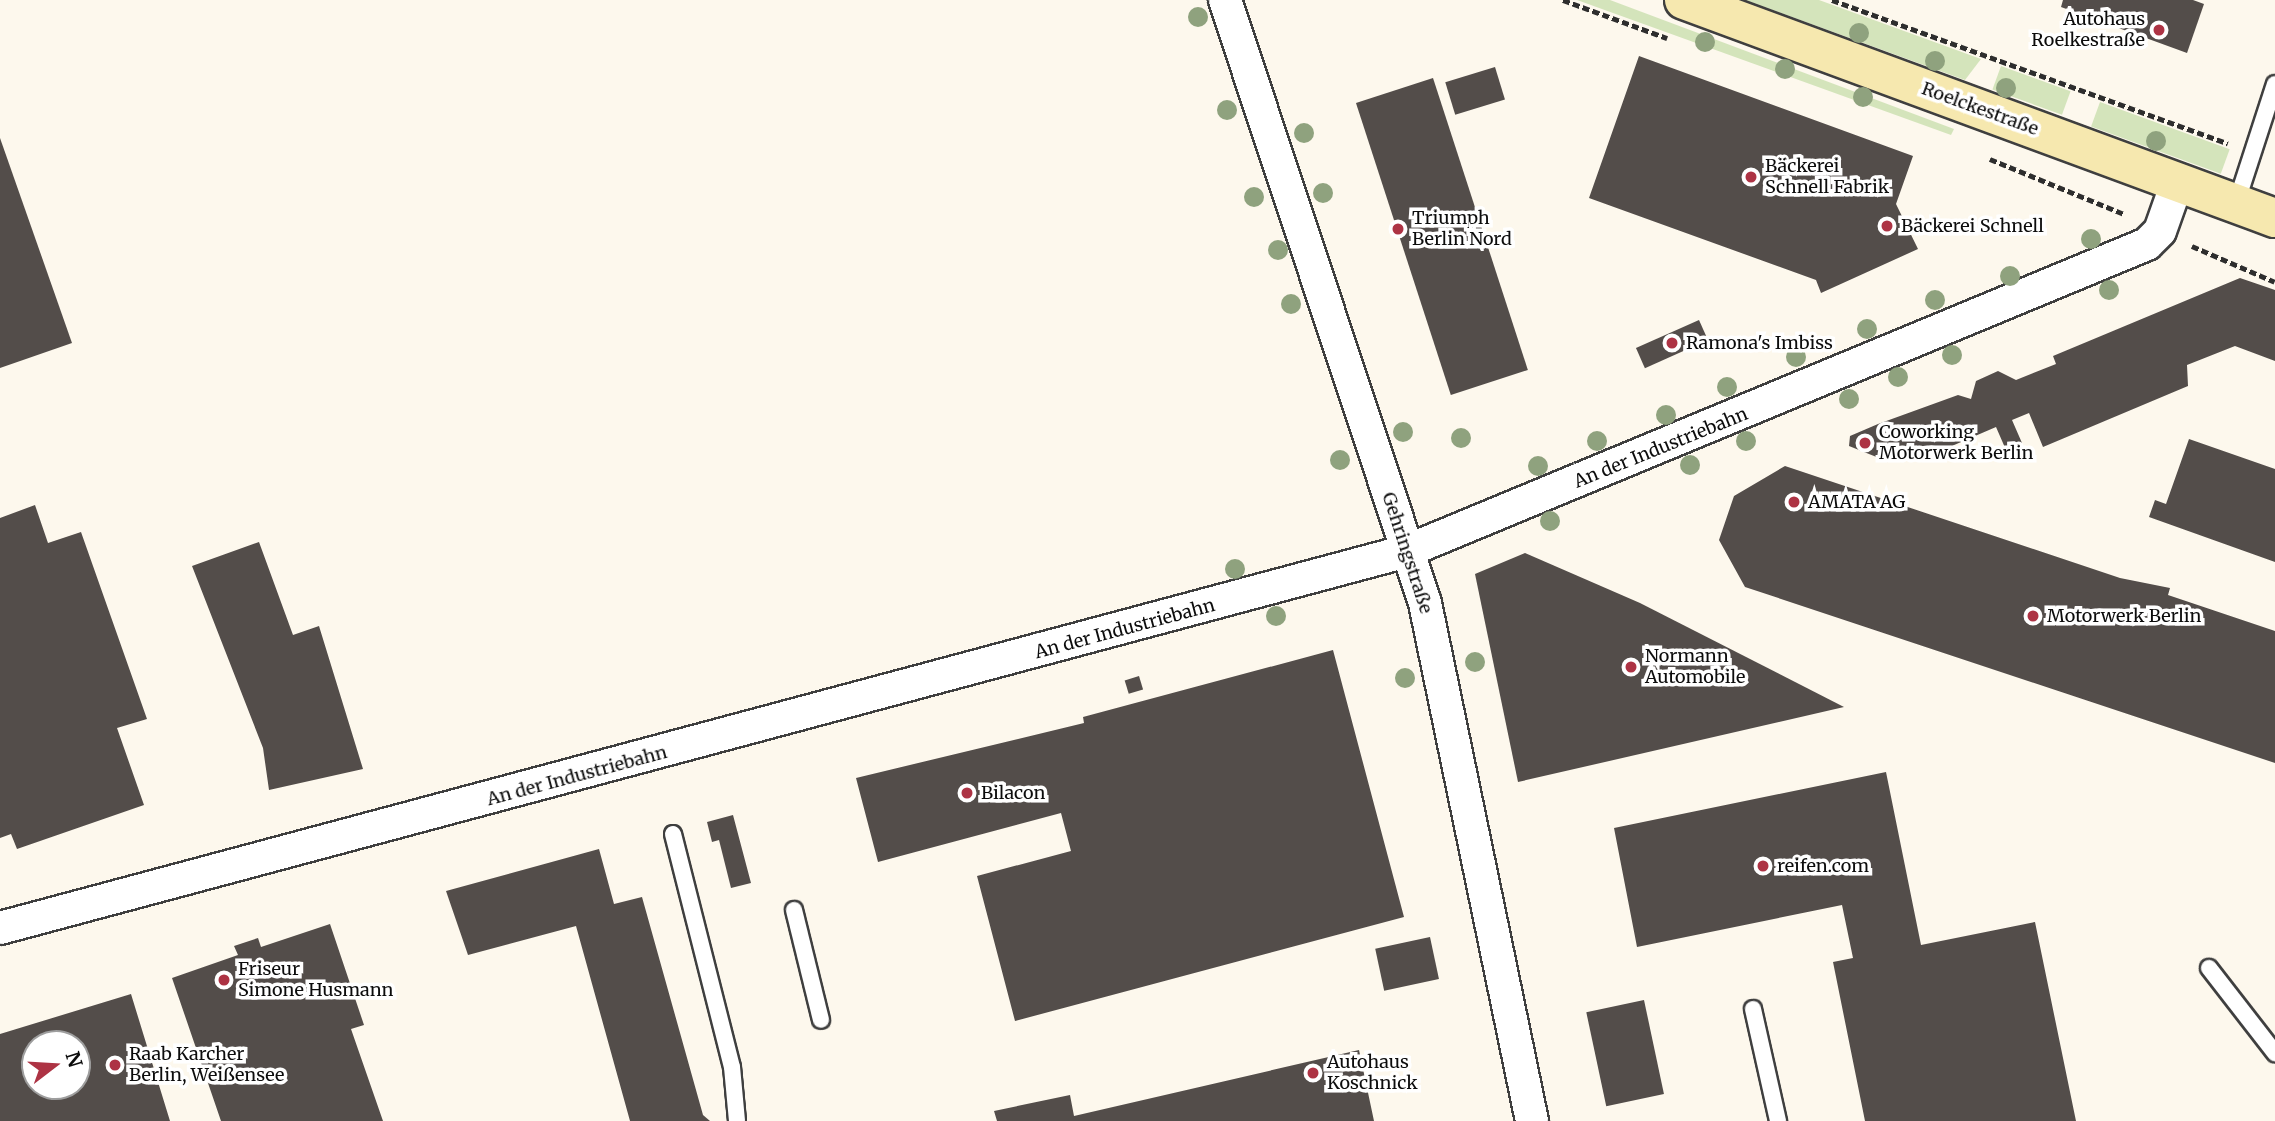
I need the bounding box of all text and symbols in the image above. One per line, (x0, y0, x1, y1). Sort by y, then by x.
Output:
place label: Autohaus Roelkestraße (2031, 9, 2145, 52)
marker: Autohaus Roelkestraße (2151, 22, 2167, 38)
street label: Roelckestraße (1919, 78, 2041, 140)
place label: Bäckerei Schnell Fabrik (1765, 156, 1889, 198)
marker: Bäckerei Schnell Fabrik (1743, 169, 1759, 185)
place label: Triumph Berlin Nord (1412, 208, 1512, 250)
place label: Bäckerei Schnell (1901, 215, 2044, 237)
marker: Bäckerei Schnell (1879, 218, 1895, 234)
marker: Triumph Berlin Nord (1390, 221, 1406, 237)
place label: Ramona's Imbiss (1686, 332, 1833, 354)
marker: Ramona's Imbiss (1664, 335, 1680, 351)
street label: An der Industriebahn (1571, 403, 1751, 493)
place label: Coworking Motorwerk Berlin (1879, 422, 2034, 464)
marker: Coworking Motorwerk Berlin (1857, 435, 1873, 451)
street label: Gehringstraße (1377, 490, 1437, 616)
place label: AMATA AG (1808, 491, 1905, 513)
marker: AMATA AG (1786, 494, 1802, 510)
street label: An der Industriebahn (1033, 595, 1217, 663)
place label: Motorwerk Berlin (2047, 605, 2202, 627)
marker: Motorwerk Berlin (2025, 608, 2041, 624)
place label: Normann Automobile (1645, 646, 1745, 688)
marker: Normann Automobile (1623, 659, 1639, 675)
street label: An der Industriebahn (485, 742, 669, 810)
place label: Bilacon (981, 782, 1045, 804)
marker: Bilacon (959, 785, 975, 801)
place label: reifen.com (1777, 855, 1869, 877)
marker: reifen.com (1755, 858, 1771, 874)
place label: Friseur Simone Husmann (238, 959, 394, 1002)
marker: Friseur Simone Husmann (216, 972, 232, 988)
north arrow (21, 1030, 91, 1100)
place label: Raab Karcher Berlin, Weißensee (129, 1044, 284, 1086)
text: N (60, 1049, 88, 1070)
place label: Autohaus Koschnick (1327, 1052, 1418, 1094)
marker: Raab Karcher Berlin, Weißensee (107, 1057, 123, 1073)
marker: Autohaus Koschnick (1305, 1065, 1321, 1081)

